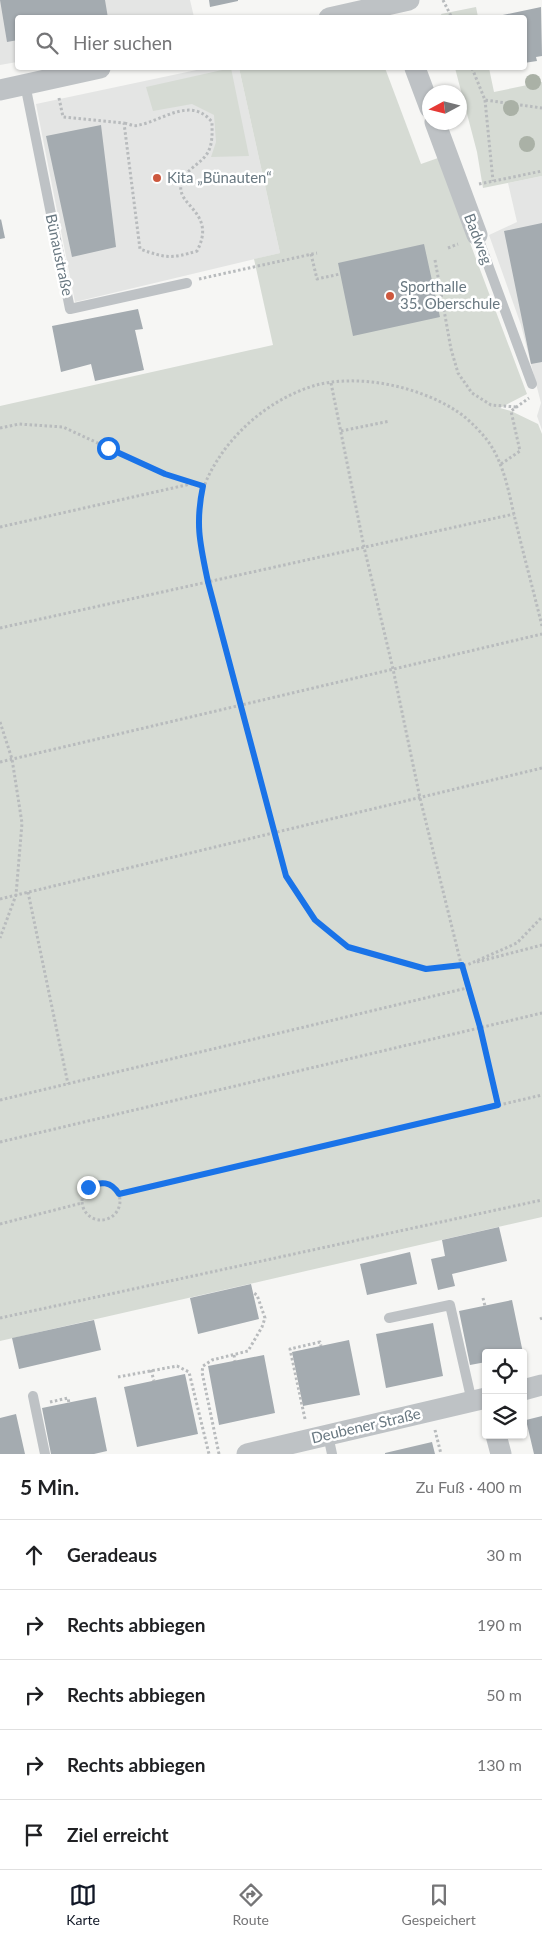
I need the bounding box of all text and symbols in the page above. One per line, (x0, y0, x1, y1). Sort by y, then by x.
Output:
search box (15, 15, 527, 70)
icon: search (33, 29, 61, 57)
text: Hier suchen (73, 31, 172, 54)
north arrow (422, 85, 467, 130)
place label: Kita „Bünauten“ (167, 168, 272, 186)
marker: Kita „Bünauten“ (151, 172, 163, 184)
street label: Badweg (461, 211, 497, 267)
street label: Bünaustraße (43, 212, 77, 298)
place label: Sporthalle 35. Oberschule (400, 277, 500, 312)
marker: Sporthalle 35. Oberschule (384, 290, 396, 302)
route start (97, 437, 120, 460)
route end (77, 1176, 100, 1199)
map controls (482, 1349, 527, 1439)
button: locate (482, 1349, 527, 1394)
button: layers (482, 1394, 527, 1439)
street label: Deubener Straße (309, 1404, 422, 1446)
text: 5 Min. (20, 1474, 79, 1499)
text: Zu Fuß · 400 m (416, 1477, 522, 1496)
icon: ahead (20, 1541, 48, 1569)
text: Geradeaus (67, 1543, 157, 1566)
text: 30 m (486, 1545, 522, 1564)
icon: right (20, 1611, 48, 1639)
text: Rechts abbiegen (67, 1613, 205, 1636)
text: 190 m (477, 1615, 522, 1634)
icon: right (20, 1681, 48, 1709)
text: Rechts abbiegen (67, 1683, 205, 1706)
text: 50 m (486, 1685, 522, 1704)
icon: right (20, 1751, 48, 1779)
text: Rechts abbiegen (67, 1753, 205, 1776)
text: 130 m (477, 1755, 522, 1774)
icon: arrive (20, 1821, 48, 1849)
text: Ziel erreicht (67, 1823, 169, 1846)
tab: Karte (66, 1881, 100, 1928)
tab: Route (233, 1881, 269, 1928)
tab: Gespeichert (402, 1881, 476, 1928)

